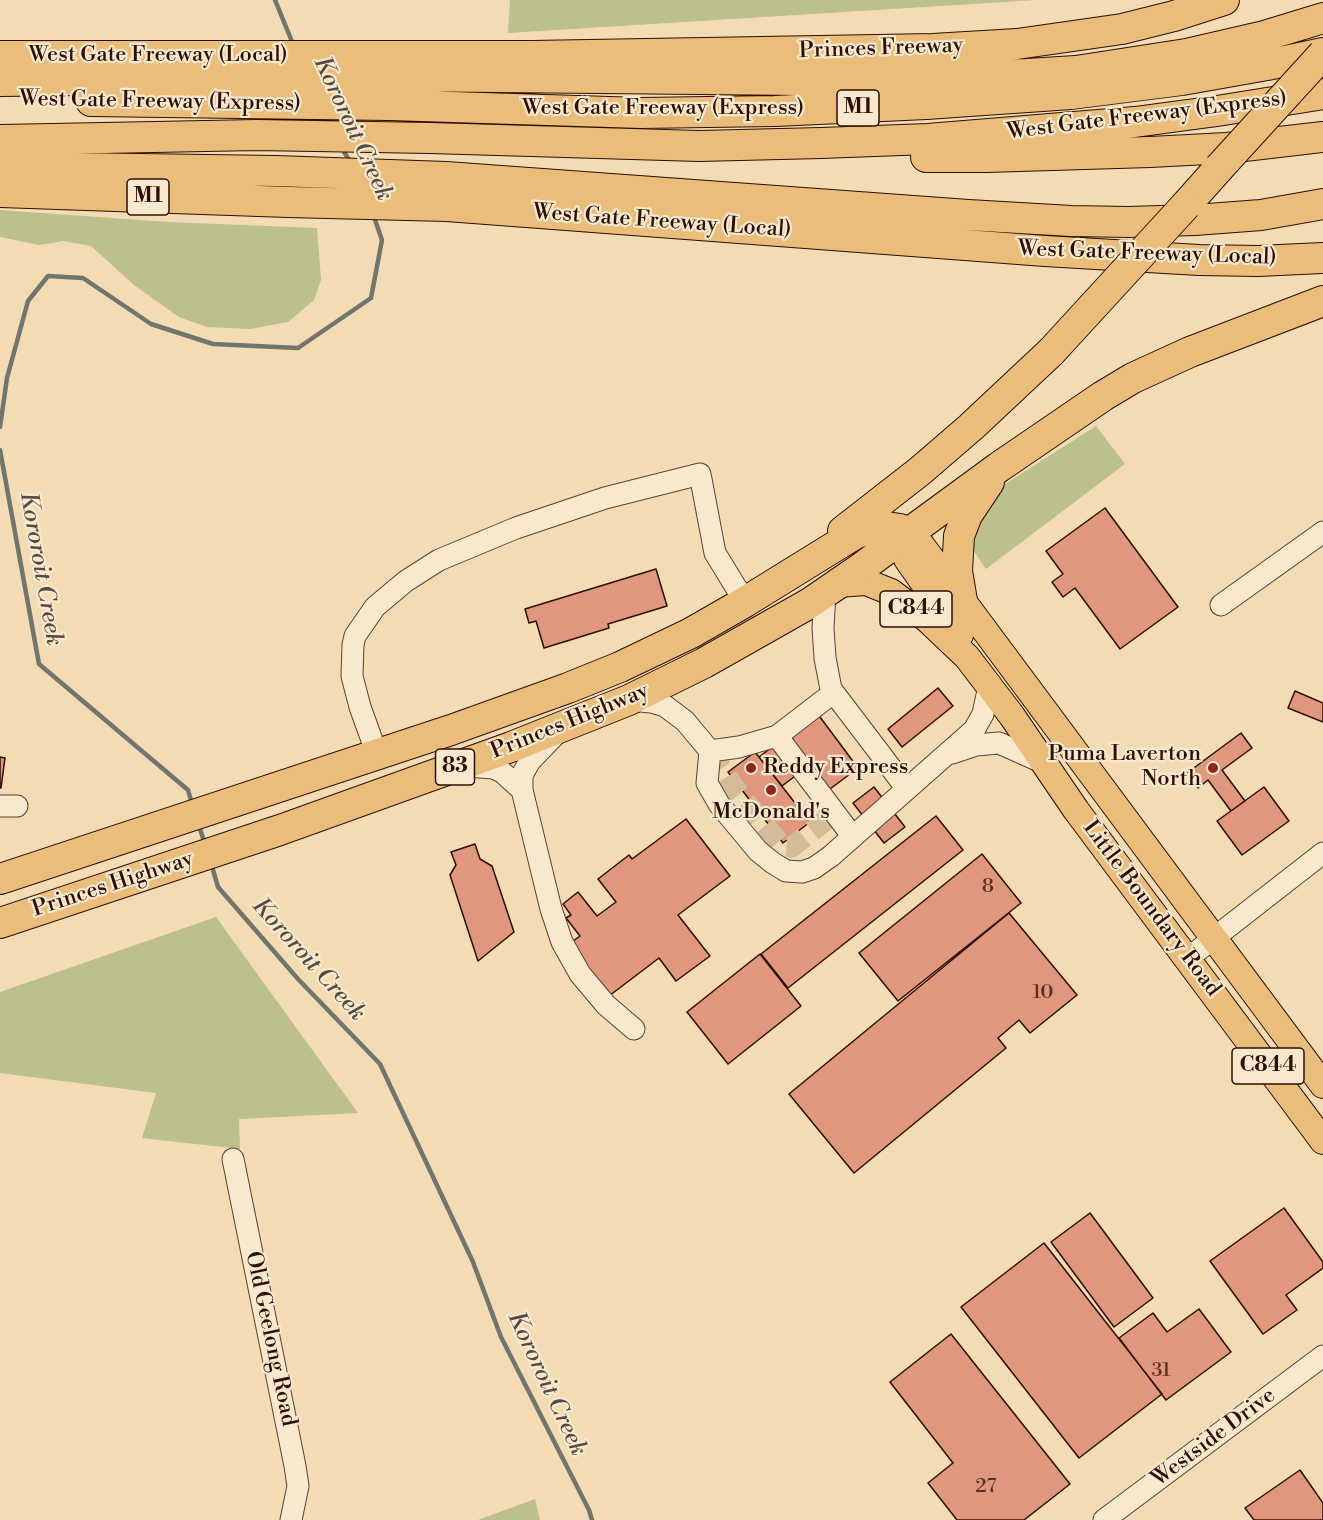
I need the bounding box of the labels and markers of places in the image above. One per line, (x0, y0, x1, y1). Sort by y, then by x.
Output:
place label: Puma Laverton North (1048, 742, 1201, 794)
place label: Reddy Express (763, 755, 908, 781)
marker: Reddy Express (744, 761, 758, 775)
marker: Puma Laverton North (1206, 761, 1220, 775)
marker: McDonald's (764, 783, 778, 797)
place label: McDonald's (712, 800, 830, 826)

